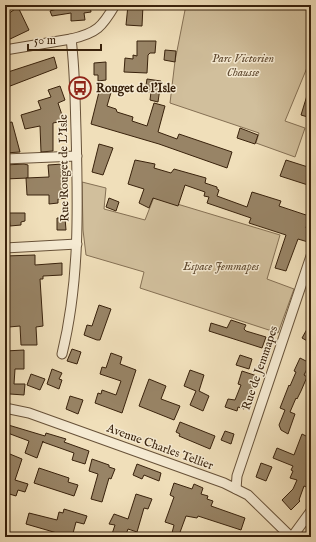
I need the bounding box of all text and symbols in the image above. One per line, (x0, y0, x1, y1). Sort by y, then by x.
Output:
scale bar (28, 26, 101, 52)
text: 50 m (34, 33, 56, 48)
park label: Parc Victorien Chausse (212, 51, 274, 80)
bus stop icon: Rouget de l'Isle (67, 75, 93, 101)
place label: Rouget de l'Isle (96, 81, 176, 97)
street label: Rue Rouget de L'Isle (56, 114, 72, 222)
park label: Espace Jemmapes (182, 259, 260, 274)
street label: Rue de Jemmapes (239, 324, 282, 412)
street label: Avenue Charles Tellier (104, 420, 216, 473)

